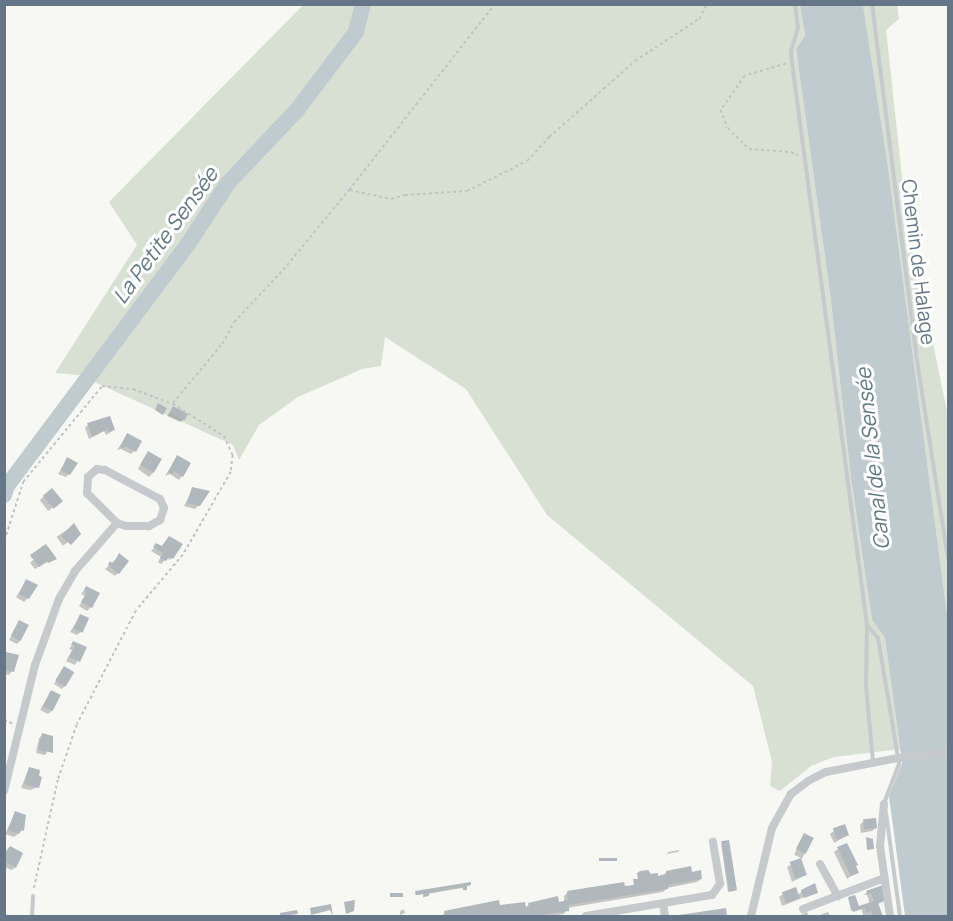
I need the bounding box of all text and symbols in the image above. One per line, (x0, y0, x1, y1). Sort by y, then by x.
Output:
water label: La Petite Sensée (107, 162, 223, 308)
street label: Chemin de Halage (897, 178, 941, 346)
water label: Canal de la Sensée (850, 367, 894, 551)

